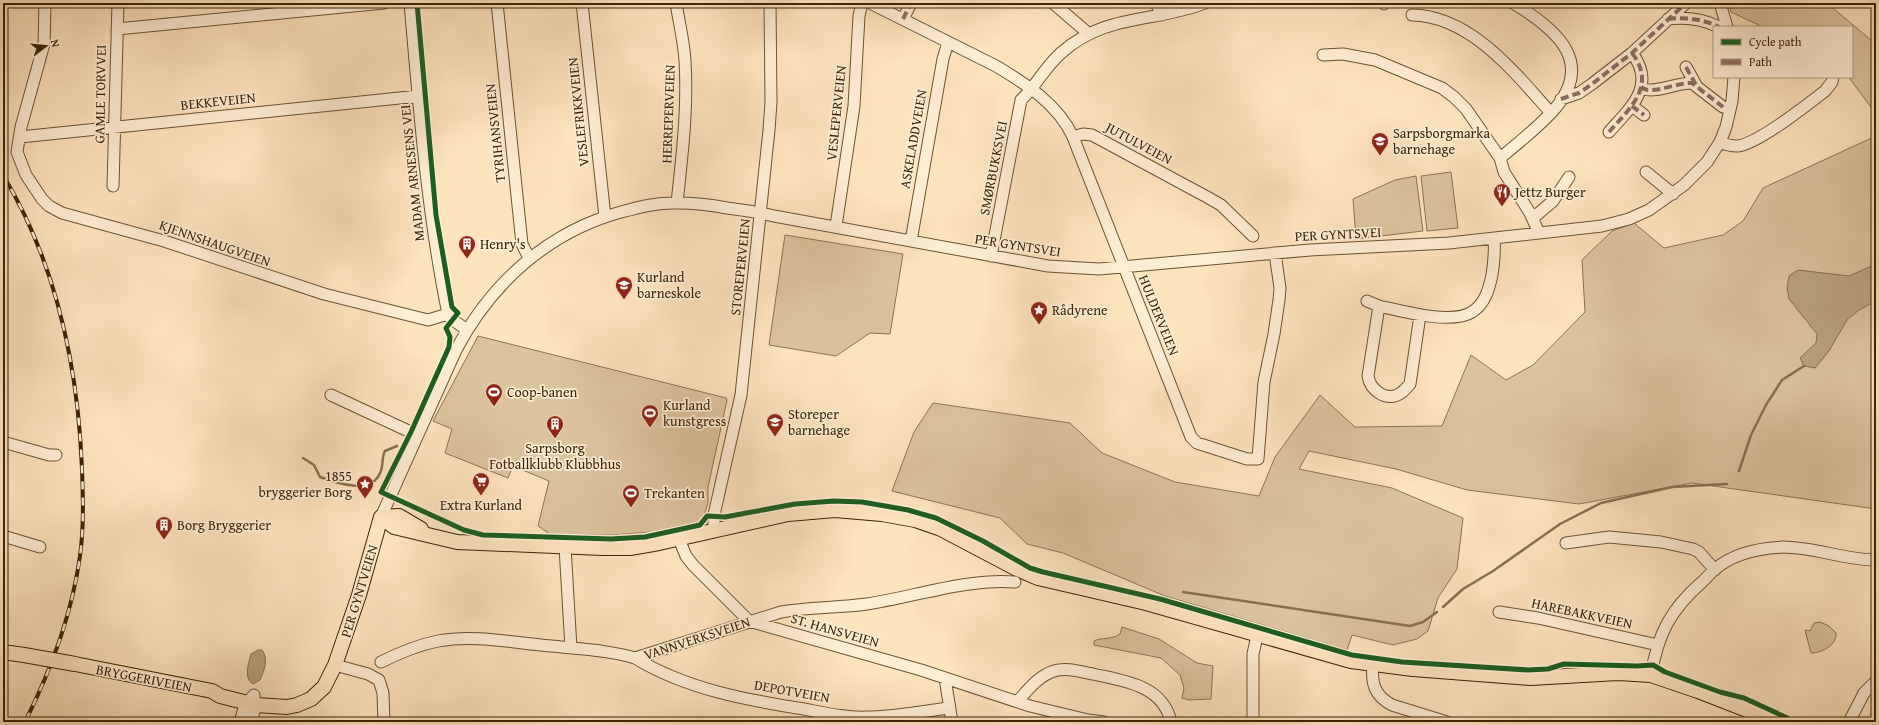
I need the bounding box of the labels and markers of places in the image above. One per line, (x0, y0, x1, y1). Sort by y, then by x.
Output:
place label: Sarpsborgmarka barnehage (1393, 123, 1490, 159)
school or university icon: Sarpsborgmarka barnehage (1370, 131, 1390, 156)
restaurant icon: Jettz Burger (1492, 182, 1512, 207)
place label: Jettz Burger (1513, 182, 1586, 202)
building icon: Henry's (457, 234, 477, 259)
place label: Henry's (480, 234, 526, 254)
place label: Kurland barneskole (637, 267, 702, 303)
school or university icon: Kurland barneskole (614, 275, 634, 300)
place icon: Rådyrene (1029, 300, 1049, 325)
place label: Rådyrene (1052, 300, 1108, 320)
sports icon: Coop-banen (484, 382, 504, 407)
place label: Coop-banen (507, 382, 578, 402)
place label: Kurland kunstgress (663, 395, 726, 431)
sports icon: Kurland kunstgress (640, 403, 660, 428)
place label: Storeper barnehage (788, 404, 851, 440)
school or university icon: Storeper barnehage (765, 412, 785, 437)
building icon: Sarpsborg Fotballklubb Klubbhus (545, 414, 565, 439)
place label: Sarpsborg Fotballklubb Klubbhus (489, 438, 621, 474)
place label: 1855 bryggerier Borg (259, 466, 352, 502)
supermarket icon: Extra Kurland (471, 471, 491, 496)
place icon: 1855 bryggerier Borg (355, 474, 375, 499)
sports icon: Trekanten (621, 483, 641, 508)
place label: Trekanten (644, 483, 705, 503)
place label: Extra Kurland (440, 495, 523, 515)
building icon: Borg Bryggerier (154, 515, 174, 540)
place label: Borg Bryggerier (177, 515, 271, 535)

